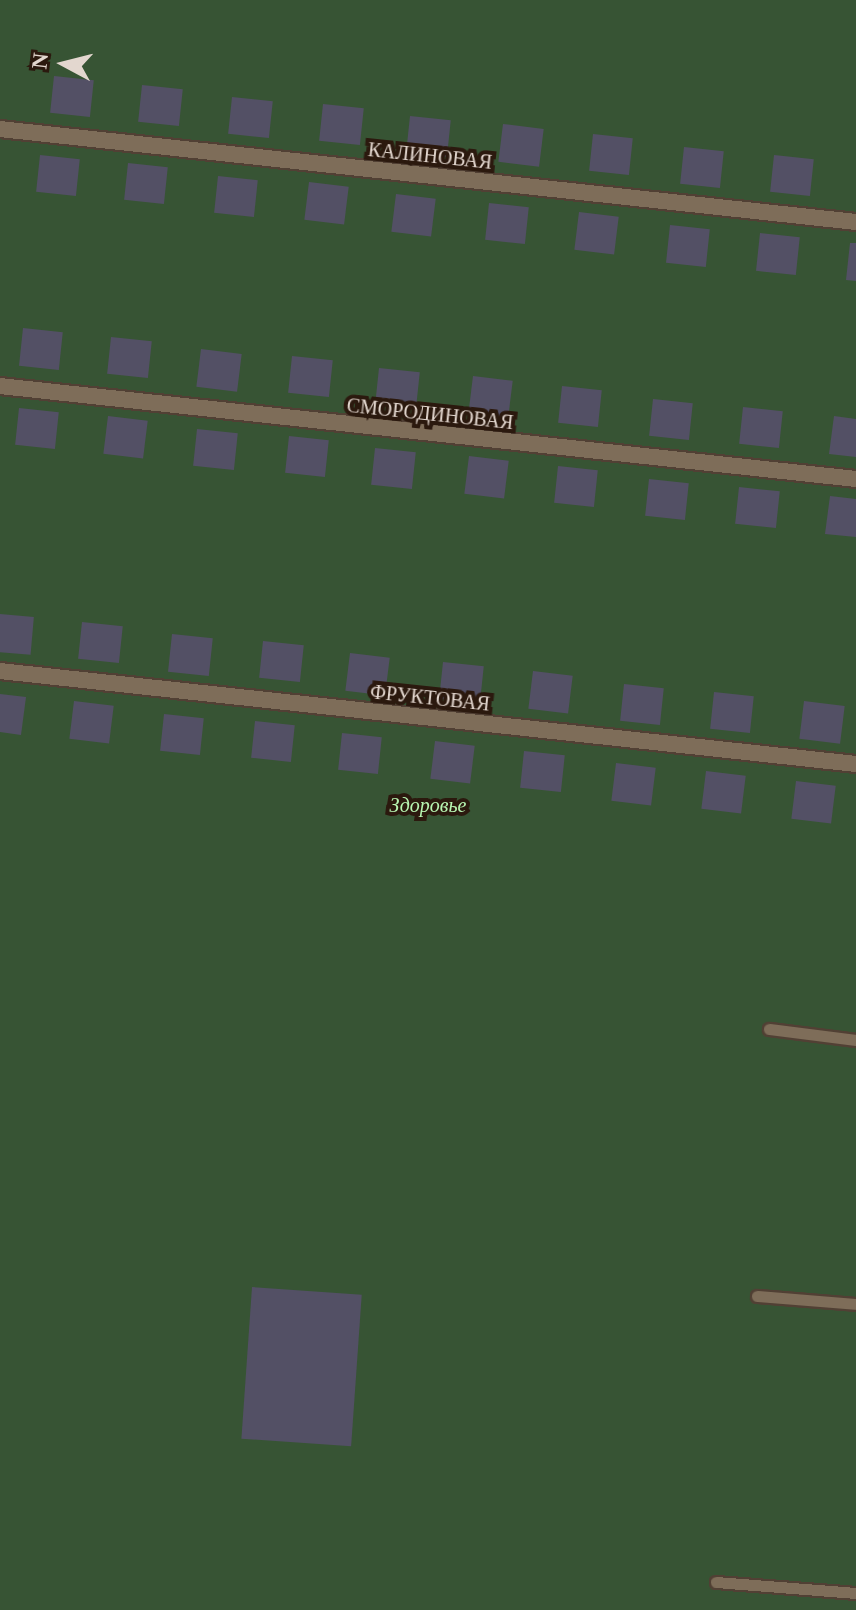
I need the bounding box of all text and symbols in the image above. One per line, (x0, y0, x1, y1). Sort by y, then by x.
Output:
north arrow (24, 24, 104, 104)
text: N (26, 52, 53, 70)
street label: КАЛИНОВАЯ (367, 138, 493, 174)
street label: СМОРОДИНОВАЯ (346, 393, 514, 435)
street label: ФРУКТОВАЯ (369, 680, 491, 716)
park label: Здоровье (390, 793, 466, 817)

